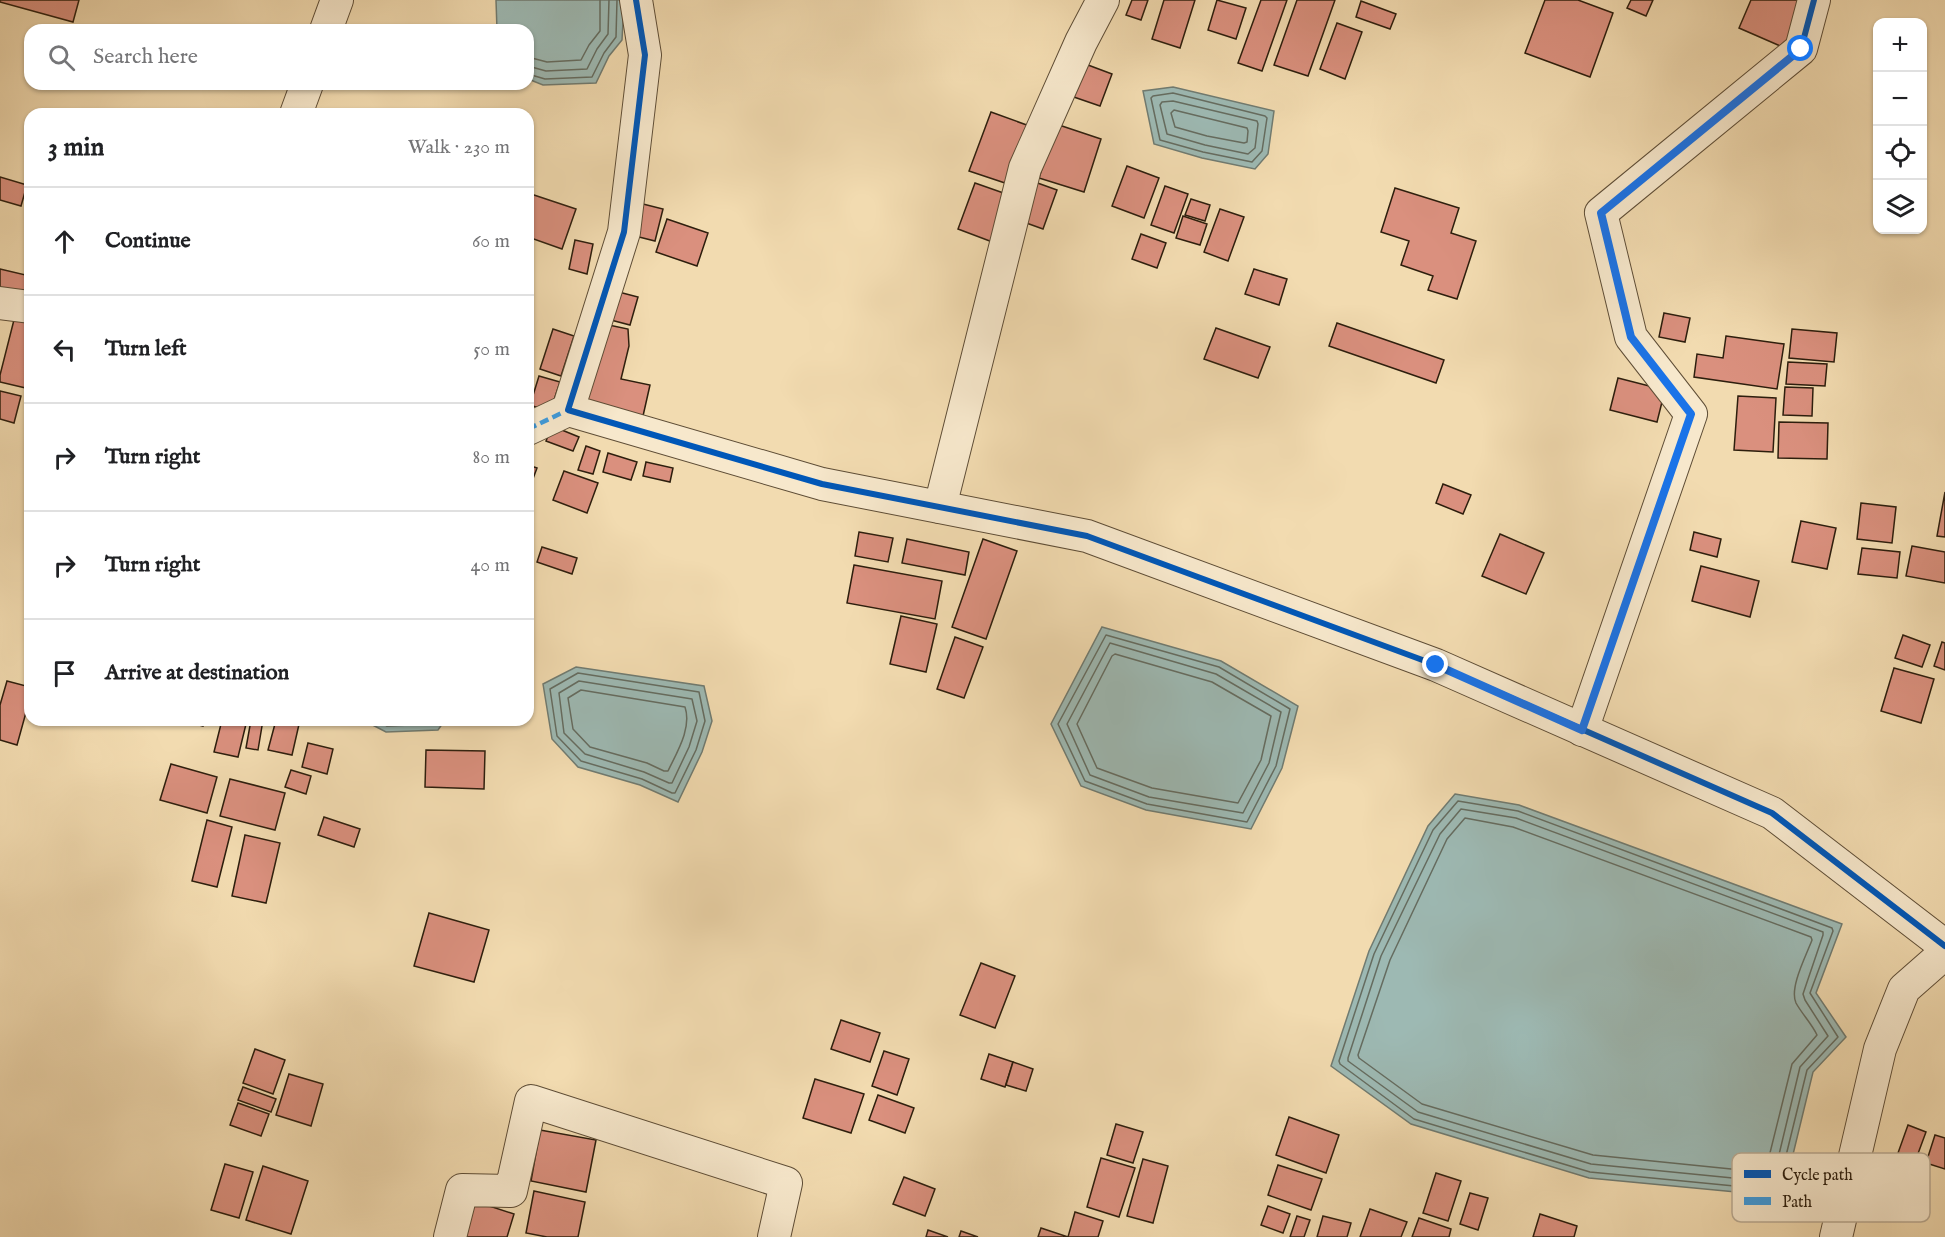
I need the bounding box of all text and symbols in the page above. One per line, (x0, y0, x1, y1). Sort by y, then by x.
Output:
map controls (1873, 18, 1927, 234)
button: + (1873, 18, 1927, 72)
search box (24, 24, 534, 90)
route start (1787, 35, 1813, 61)
icon: search (45, 41, 78, 74)
text: Search here (93, 43, 198, 71)
button: − (1873, 72, 1927, 126)
button: locate (1873, 126, 1927, 180)
text: 3 min (48, 131, 104, 164)
text: Walk · 230 m (408, 135, 510, 160)
button: layers (1873, 180, 1927, 234)
icon: ahead (48, 225, 81, 258)
text: Continue (105, 227, 191, 255)
text: 60 m (472, 229, 510, 254)
icon: left (48, 333, 81, 366)
text: Turn left (105, 335, 187, 363)
text: 50 m (473, 337, 510, 362)
icon: right (48, 441, 81, 474)
text: Turn right (105, 443, 200, 471)
text: 80 m (473, 445, 510, 470)
icon: right (48, 549, 81, 582)
text: Turn right (105, 551, 200, 579)
text: 40 m (471, 553, 510, 578)
route end (1422, 651, 1448, 677)
icon: arrive (48, 657, 81, 690)
text: Arrive at destination (105, 659, 289, 687)
legend (1732, 1153, 1930, 1222)
text: Cycle path (1782, 1166, 1853, 1186)
text: Path (1782, 1193, 1813, 1213)

